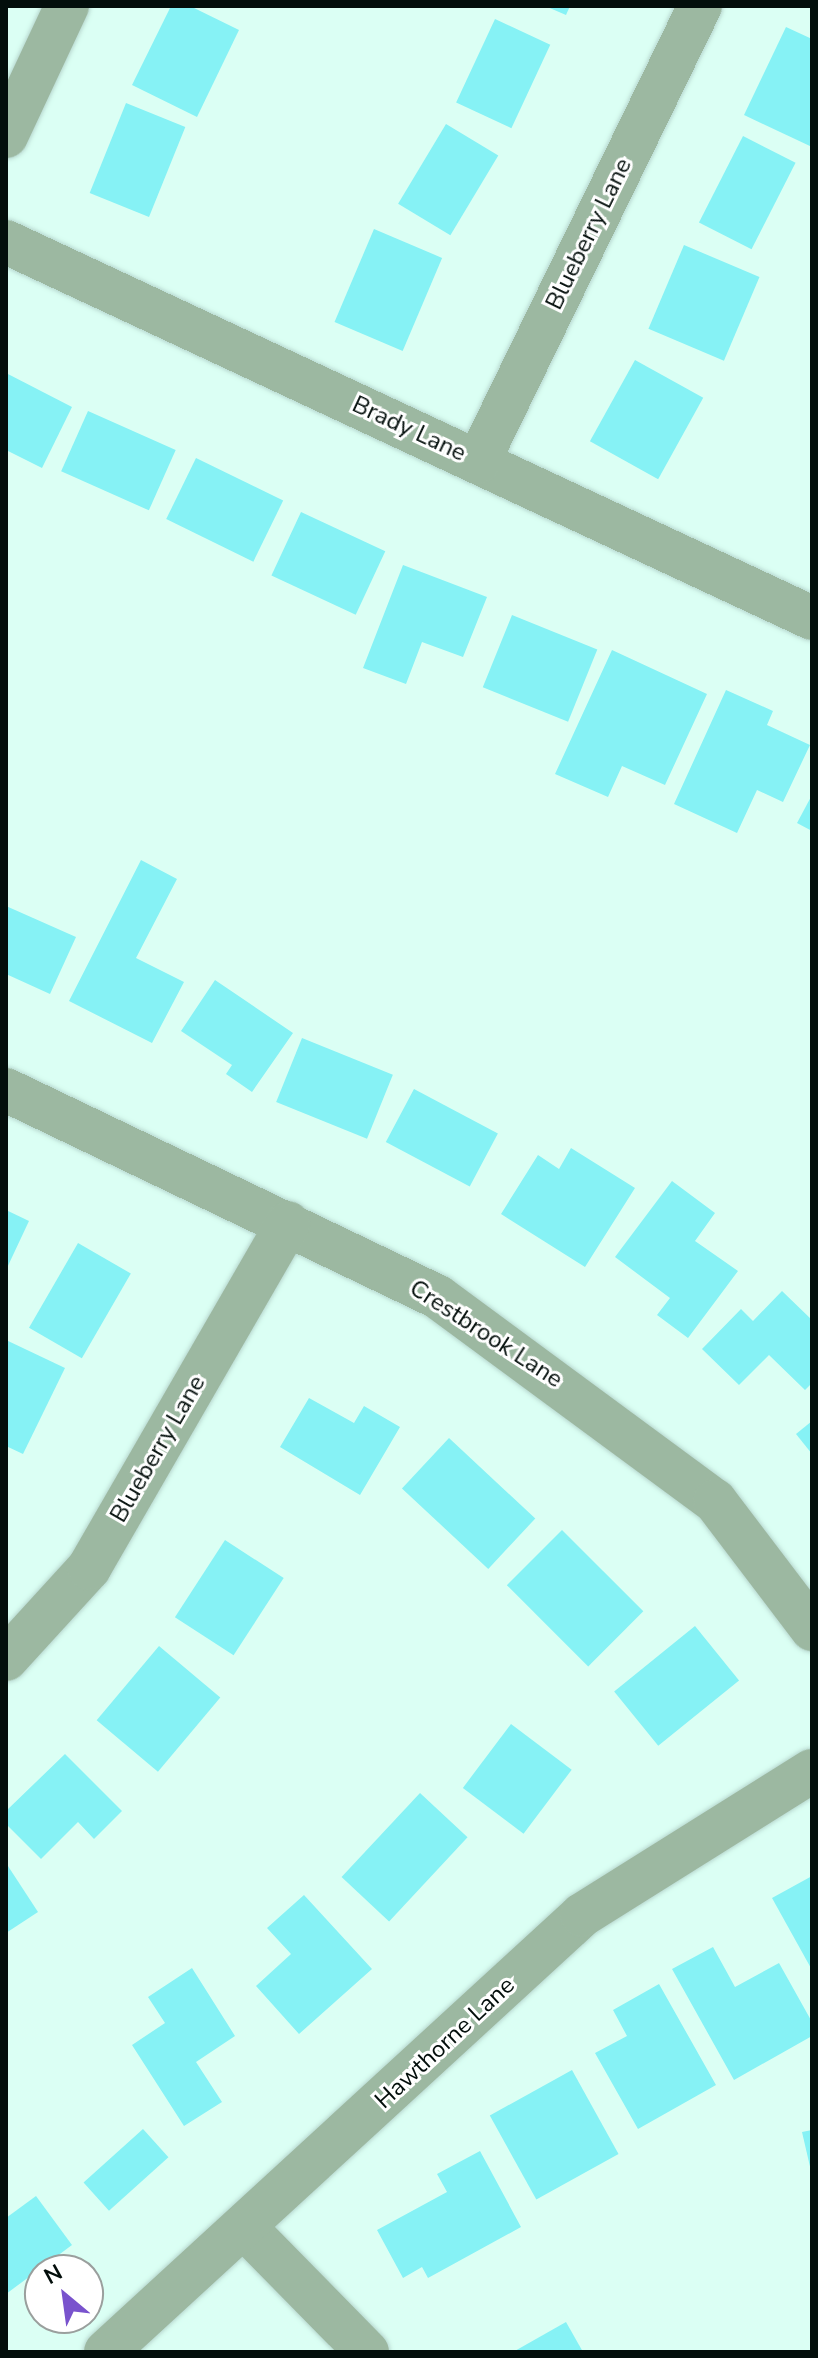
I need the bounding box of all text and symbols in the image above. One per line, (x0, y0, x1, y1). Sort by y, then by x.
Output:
street label: Blueberry Lane (540, 154, 638, 314)
street label: Brady Lane (348, 390, 470, 468)
street label: Crestbrook Lane (404, 1274, 568, 1394)
street label: Blueberry Lane (104, 1370, 212, 1528)
street label: Hawthorne Lane (369, 1971, 521, 2115)
north arrow (24, 2254, 104, 2334)
text: N (39, 2258, 68, 2292)

